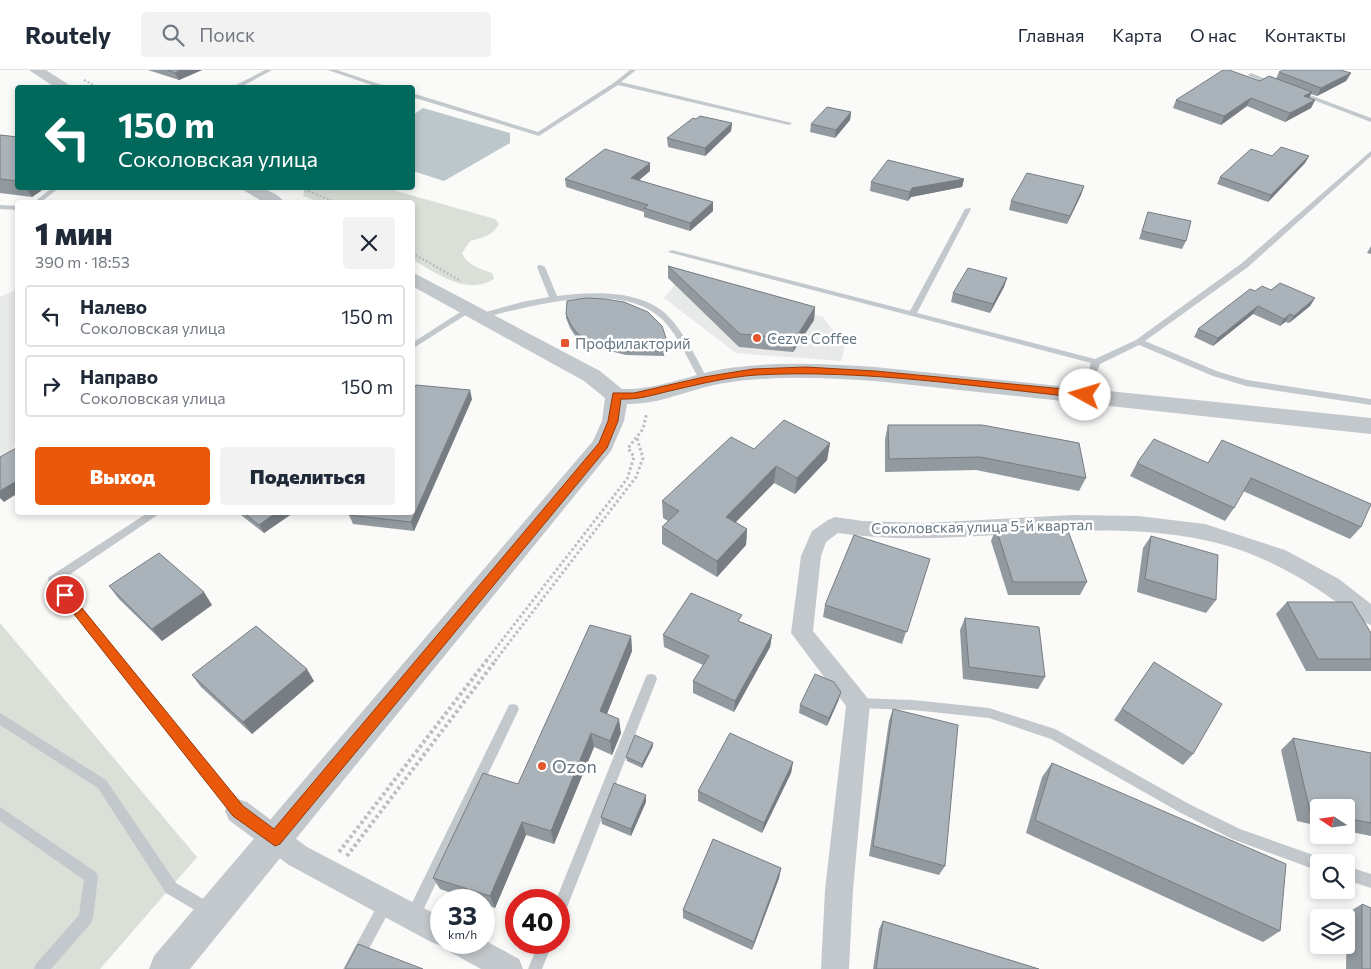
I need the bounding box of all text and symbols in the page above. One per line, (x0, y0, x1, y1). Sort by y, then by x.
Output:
search box (141, 12, 491, 57)
text: Routely (25, 20, 111, 49)
icon: search (159, 21, 187, 49)
text: Поиск (199, 23, 255, 46)
text: Главная (1018, 24, 1084, 46)
text: Карта (1112, 24, 1162, 46)
text: О нас (1190, 24, 1237, 46)
text: Контакты (1265, 24, 1346, 46)
text: 150 m (118, 102, 215, 145)
icon: left (35, 105, 100, 170)
text: Соколовская улица (118, 145, 318, 172)
text: 1 мин (35, 214, 113, 251)
button: close (343, 217, 395, 269)
text: 390 m · 18:53 (35, 252, 130, 271)
text: Налево (80, 295, 147, 318)
icon: left (37, 302, 65, 330)
text: 150 m (341, 305, 393, 328)
text: Соколовская улица (80, 318, 225, 337)
place label: Cezve Coffee (767, 329, 857, 347)
marker: Cezve Coffee (751, 332, 763, 344)
place label: Профилакторий (575, 334, 691, 352)
marker: Профилакторий (559, 337, 571, 349)
text: Направо (80, 365, 158, 388)
position arrow (1058, 368, 1110, 420)
icon: right (37, 372, 65, 400)
text: 150 m (341, 375, 393, 398)
text: Соколовская улица (80, 388, 225, 407)
button: Выход (35, 447, 210, 505)
button: Поделиться (220, 447, 395, 505)
street label: Соколовская улица 5-й квартал (871, 515, 1093, 537)
pin (44, 574, 86, 616)
icon: arrive (51, 581, 79, 609)
place label: Ozon (552, 755, 597, 777)
marker: Ozon (536, 760, 548, 772)
north arrow (1310, 799, 1355, 844)
map controls (1310, 799, 1355, 954)
button: search (1310, 854, 1355, 899)
speed limit sign: 40 (505, 889, 570, 954)
text: 33 (448, 900, 477, 930)
button: layers (1310, 909, 1355, 954)
text: km/h (448, 927, 477, 941)

